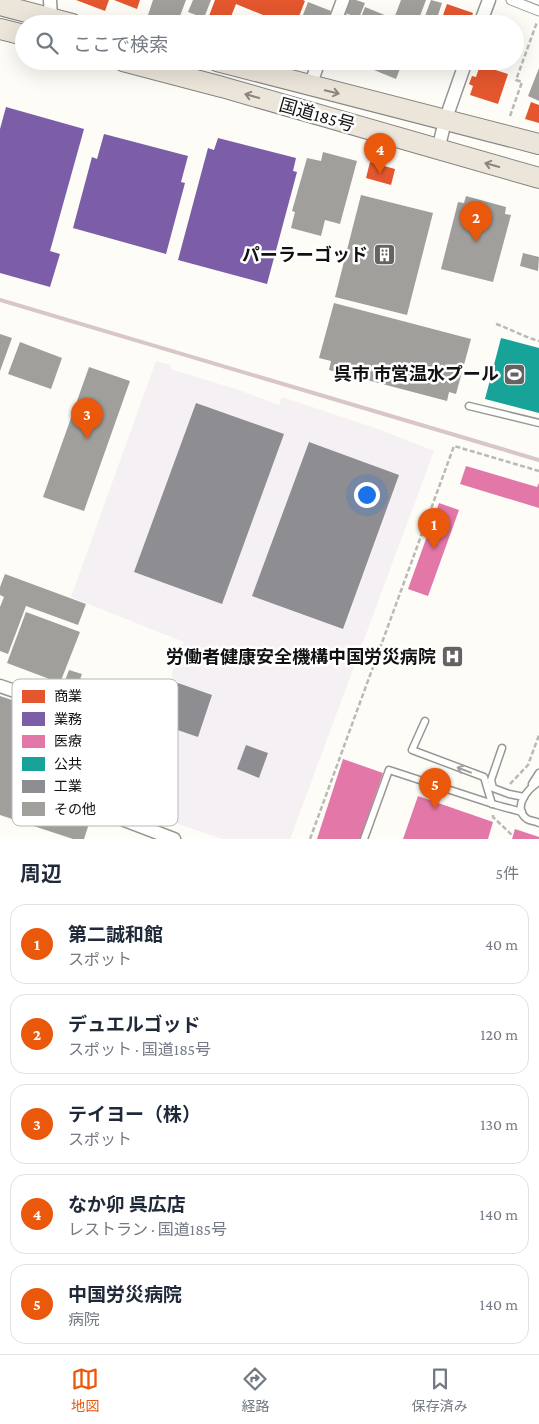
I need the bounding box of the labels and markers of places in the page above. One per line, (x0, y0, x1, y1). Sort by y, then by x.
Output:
pin: 4 (364, 133, 396, 174)
pin: 2 (460, 201, 492, 242)
building icon: パーラーゴッド (372, 243, 396, 267)
place label: パーラーゴッド (242, 245, 368, 265)
sports icon: 呉市 市営温水プール (503, 362, 527, 386)
place label: 呉市 市営温水プール (334, 364, 499, 384)
pin: 3 (71, 398, 103, 439)
pin: 1 (418, 508, 450, 549)
hospital icon: 労働者健康安全機構中国労災病院 (440, 645, 464, 669)
place label: 労働者健康安全機構中国労災病院 (166, 647, 436, 667)
pin: 5 (419, 768, 451, 809)

